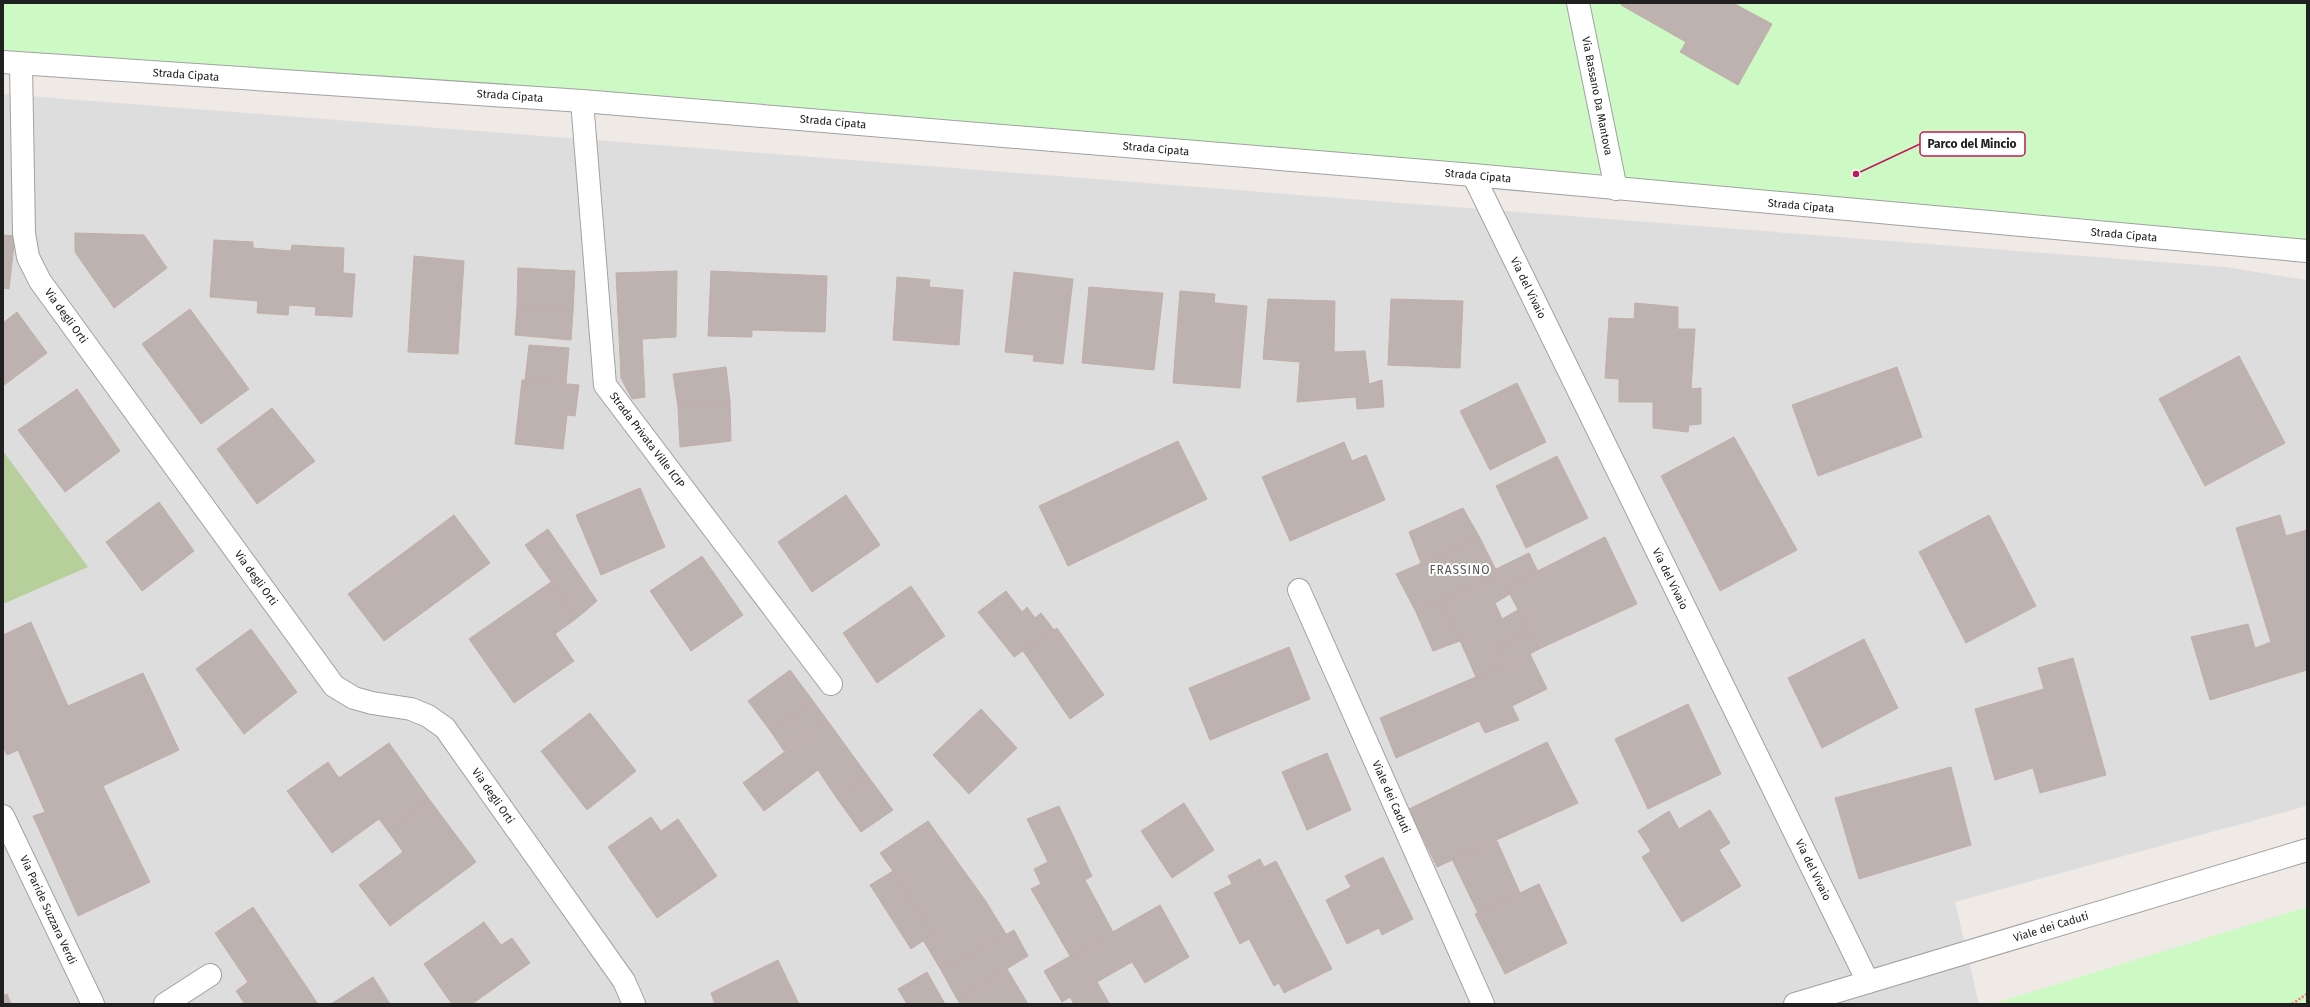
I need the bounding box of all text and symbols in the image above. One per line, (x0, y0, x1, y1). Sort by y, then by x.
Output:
street label: Via Bassano Da Mantova (1579, 35, 1615, 157)
street label: Strada Cipata (152, 66, 220, 84)
street label: Strada Cipata (476, 87, 544, 105)
street label: Strada Cipata (799, 113, 867, 131)
callout: Parco del Mincio (1920, 132, 2025, 156)
text: Parco del Mincio (1927, 137, 2017, 151)
street label: Strada Cipata (1122, 140, 1190, 158)
street label: Strada Cipata (1444, 167, 1512, 185)
street label: Strada Cipata (1767, 197, 1835, 215)
street label: Strada Cipata (2090, 226, 2158, 244)
street label: Via del Vivaio (1508, 255, 1548, 321)
street label: Via degli Orti (42, 286, 90, 346)
street label: Strada Privata Ville ICIP (607, 390, 688, 491)
street label: Via del Vivaio (1650, 546, 1690, 612)
street label: Via degli Orti (232, 548, 280, 608)
district label: FRASSINO (1429, 563, 1491, 577)
street label: Viale dei Caduti (1369, 759, 1413, 835)
street label: Via degli Orti (469, 766, 517, 826)
street label: Via del Vivaio (1793, 837, 1833, 903)
street label: Via Paride Suzzara Verdi (17, 853, 79, 967)
street label: Viale dei Caduti (2012, 909, 2090, 945)

